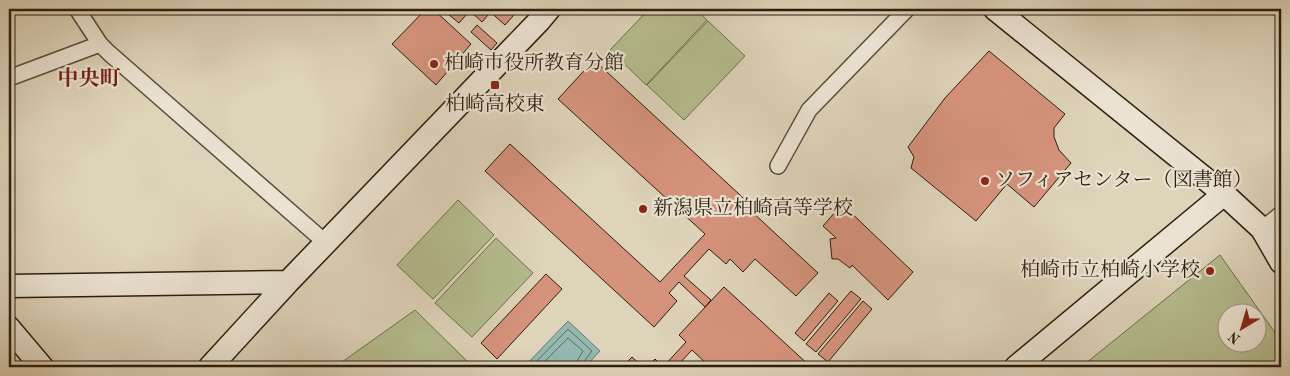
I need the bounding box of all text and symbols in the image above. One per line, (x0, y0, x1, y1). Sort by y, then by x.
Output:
place label: 柏崎市役所教育分館 (444, 52, 624, 74)
marker: 柏崎市役所教育分館 (428, 58, 440, 70)
district label: 中央町 (58, 67, 121, 90)
marker: 柏崎高校東 (489, 79, 501, 91)
place label: 柏崎高校東 (445, 93, 545, 115)
place label: ソフィアセンター（図書館） (995, 169, 1252, 191)
marker: ソフィアセンター（図書館） (979, 175, 991, 187)
place label: 新潟県立柏崎高等学校 (653, 197, 853, 219)
marker: 新潟県立柏崎高等学校 (637, 203, 649, 215)
place label: 柏崎市立柏崎小学校 (1020, 259, 1200, 281)
marker: 柏崎市立柏崎小学校 (1204, 265, 1216, 277)
north arrow (1218, 304, 1268, 354)
text: N (1226, 328, 1243, 346)

